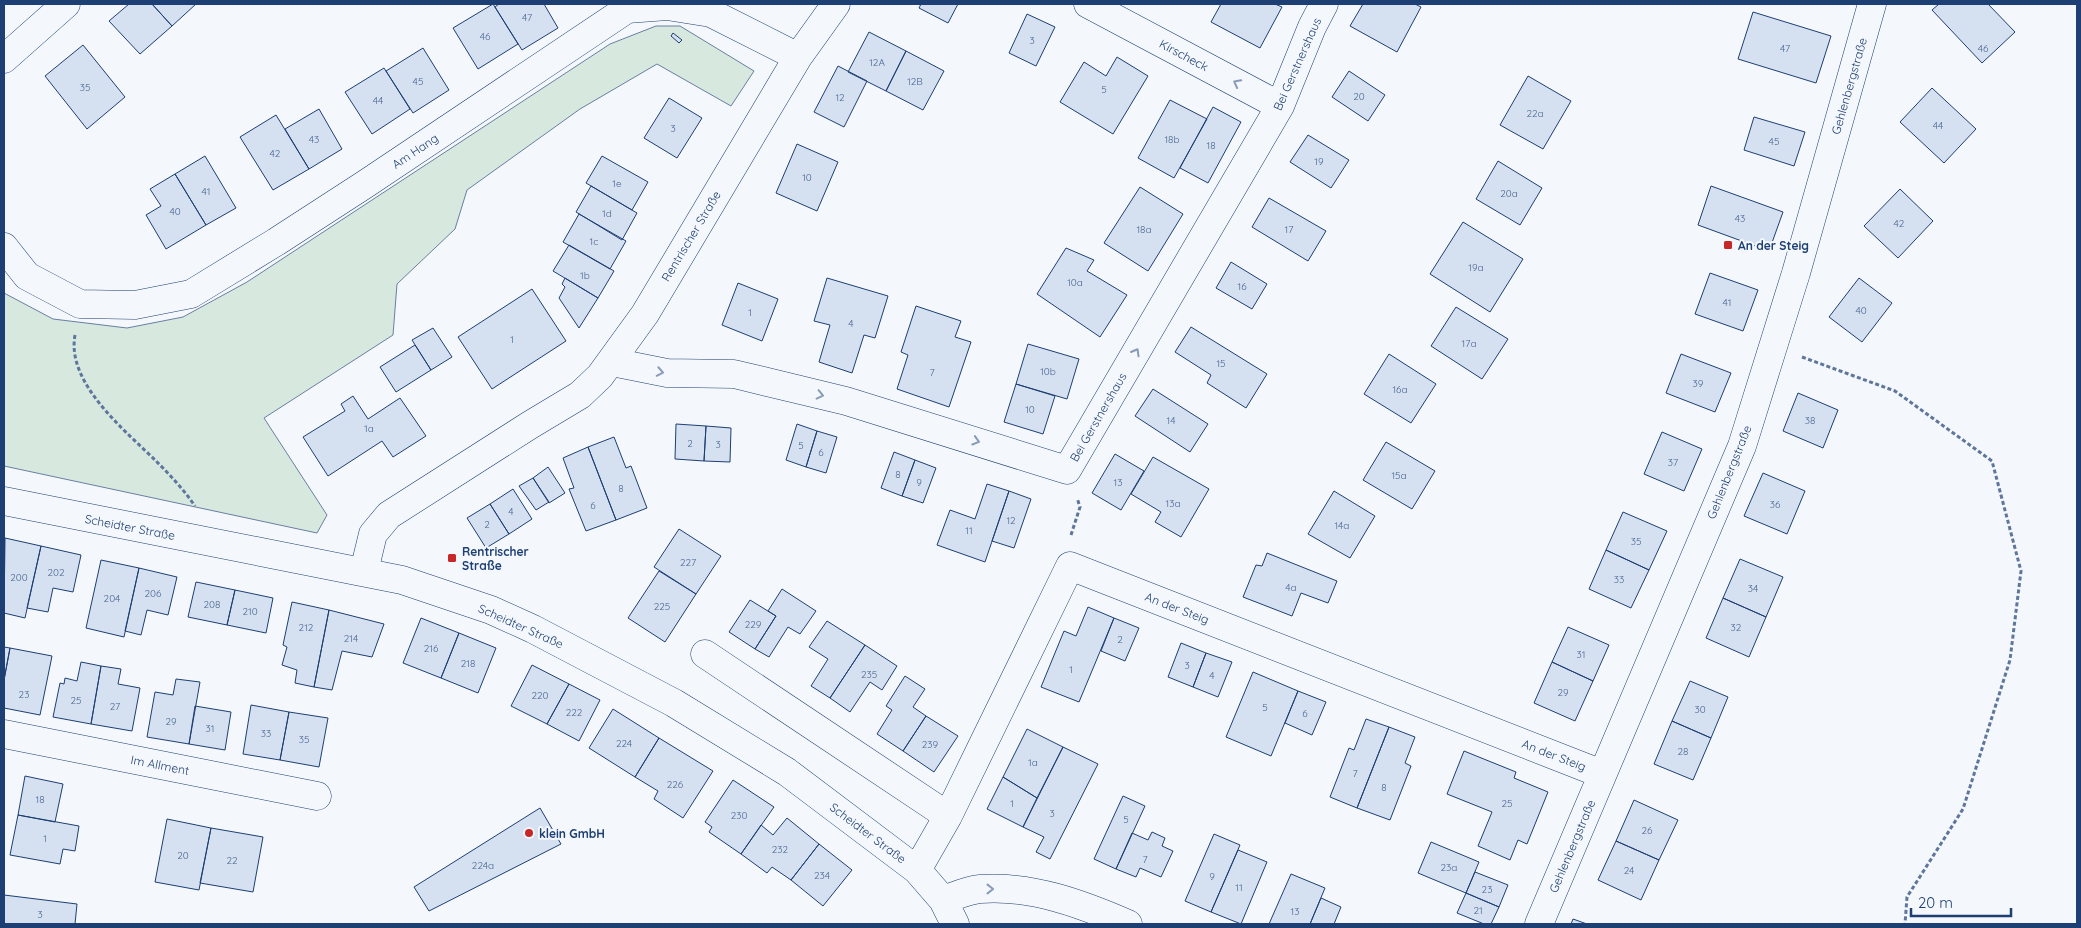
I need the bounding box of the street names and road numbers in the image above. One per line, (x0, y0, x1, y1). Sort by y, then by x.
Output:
street label: Bei Gerstnershaus (1270, 15, 1324, 113)
street label: Kirscheck (1157, 36, 1211, 74)
street label: Gehlenbergstraße (1828, 36, 1870, 136)
street label: Am Hang (389, 130, 441, 172)
street label: Rentrischer Straße (658, 188, 724, 284)
street label: Bei Gerstnershaus (1066, 370, 1130, 464)
street label: Gehlenbergstraße (1703, 423, 1755, 521)
street label: Scheidter Straße (84, 511, 177, 543)
street label: An der Steig (1143, 589, 1211, 627)
street label: Scheidter Straße (476, 600, 566, 652)
street label: An der Steig (1520, 736, 1588, 774)
street label: Im Allment (129, 752, 191, 778)
street label: Gehlenbergstraße (1546, 797, 1598, 895)
street label: Scheidter Straße (827, 799, 909, 867)

